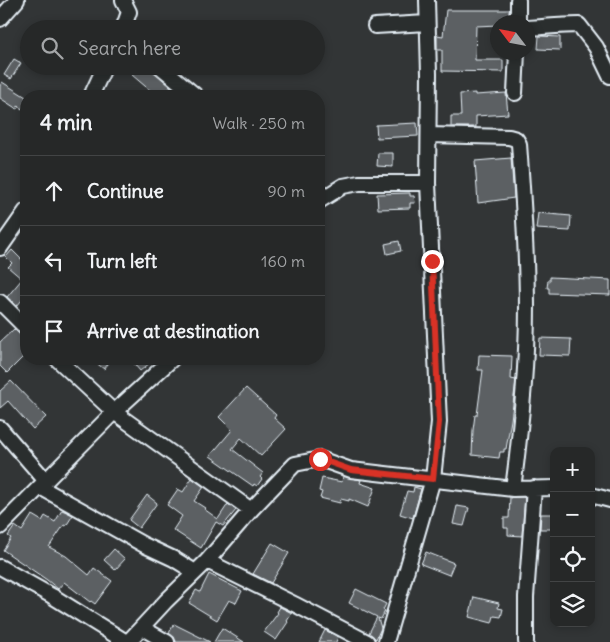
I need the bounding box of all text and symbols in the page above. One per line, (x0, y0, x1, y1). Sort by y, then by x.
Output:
north arrow (490, 15, 535, 60)
search box (20, 20, 325, 75)
icon: search (38, 34, 66, 62)
text: Search here (78, 36, 181, 60)
text: 4 min (40, 109, 92, 136)
text: Walk · 250 m (213, 113, 305, 133)
icon: ahead (40, 177, 68, 205)
text: Continue (87, 179, 164, 203)
text: 90 m (267, 181, 305, 201)
icon: left (40, 247, 68, 275)
text: Turn left (87, 249, 157, 273)
route end (421, 250, 444, 273)
text: 160 m (261, 251, 305, 271)
icon: arrive (40, 317, 68, 345)
text: Arrive at destination (87, 319, 260, 343)
map controls (550, 447, 595, 627)
button: + (550, 447, 595, 492)
route start (309, 448, 332, 471)
button: − (550, 492, 595, 537)
button: locate (550, 537, 595, 582)
button: layers (550, 582, 595, 627)

